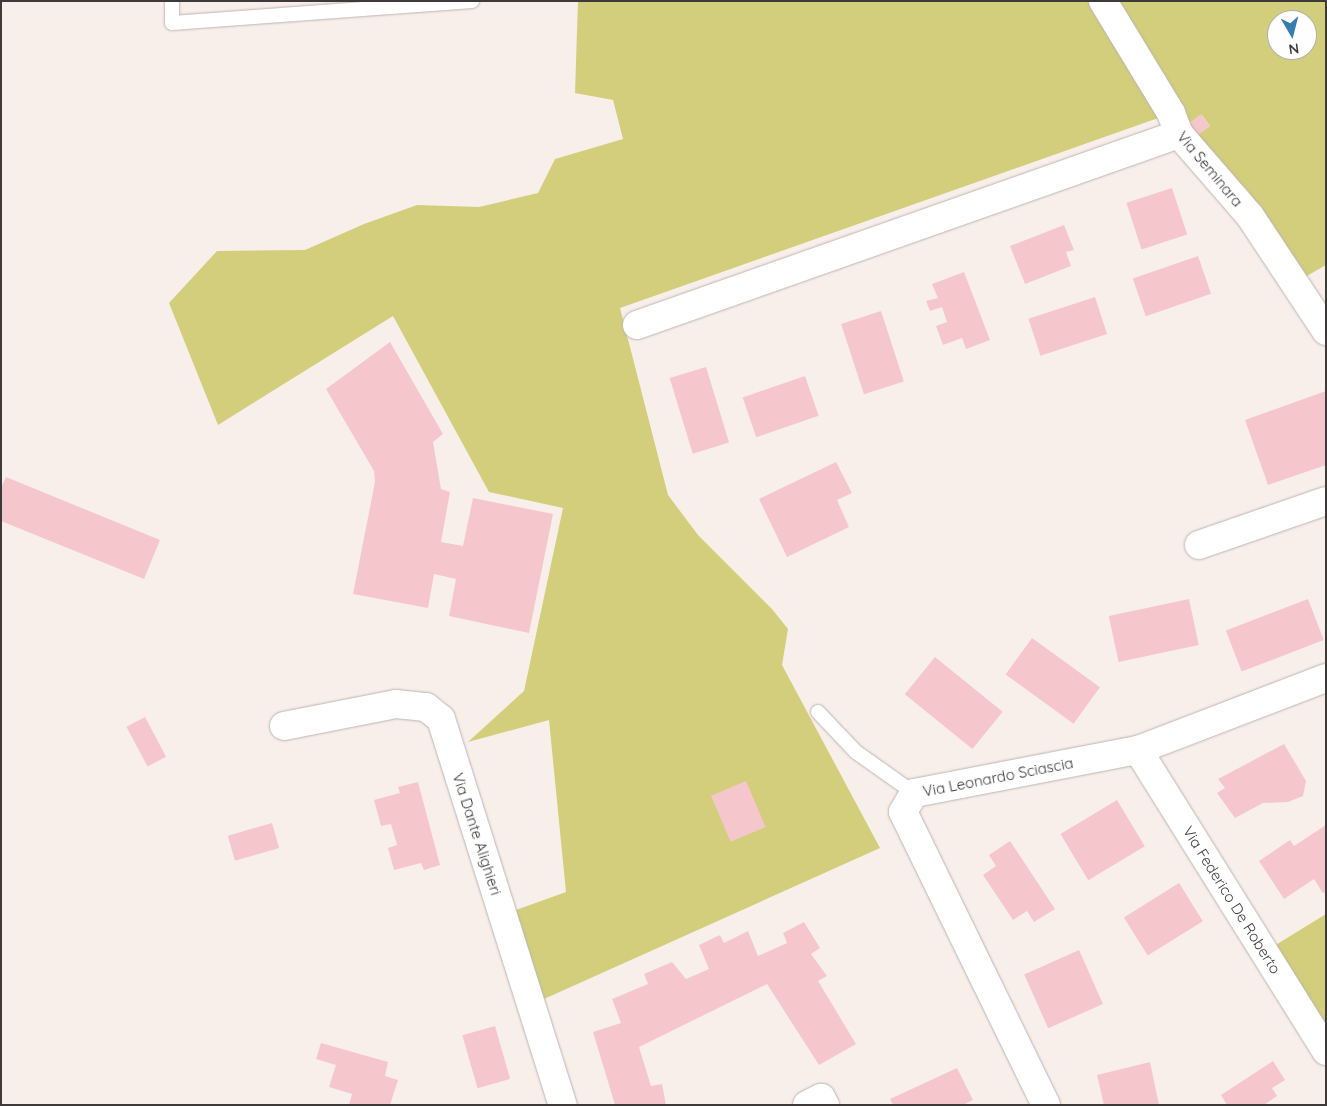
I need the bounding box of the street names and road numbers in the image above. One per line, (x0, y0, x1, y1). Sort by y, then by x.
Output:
street label: Via Seminara (1173, 128, 1247, 210)
street label: Via Leonardo Sciascia (921, 754, 1075, 800)
street label: Via Dante Alighieri (449, 771, 505, 897)
street label: Via Federico De Roberto (1179, 823, 1285, 977)

